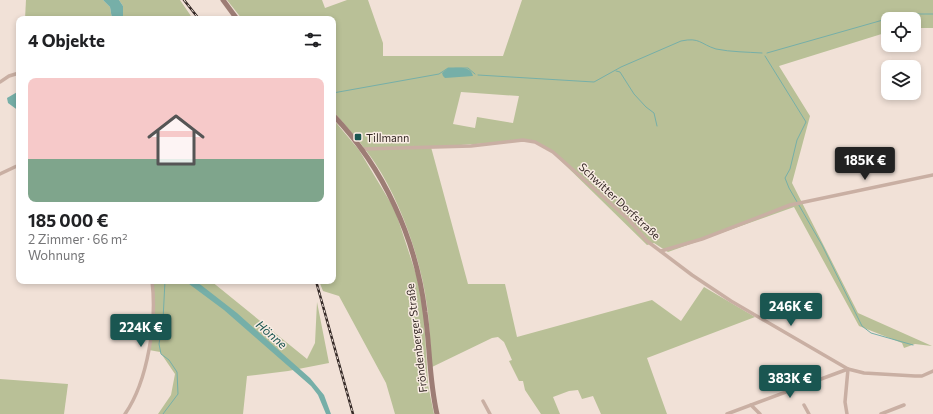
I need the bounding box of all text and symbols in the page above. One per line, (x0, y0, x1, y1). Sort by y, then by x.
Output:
map controls (881, 12, 921, 100)
button: locate (881, 12, 921, 52)
icon: filters (302, 29, 324, 51)
text: 4 Objekte (28, 30, 105, 51)
button: layers (881, 60, 921, 100)
icon: home (140, 104, 212, 176)
place label: Tillmann (366, 131, 409, 144)
marker: Tillmann (353, 132, 363, 142)
pin: 185K € (832, 147, 898, 181)
text: 185K € (844, 152, 886, 168)
street label: Schwitter Dorfstraße (577, 160, 663, 242)
text: 185 000 € (28, 210, 108, 231)
text: 2 Zimmer · 66 m² (28, 231, 127, 247)
text: Wohnung (28, 247, 85, 263)
street label: Fröndenberger Straße (403, 282, 429, 393)
pin: 246K € (758, 293, 824, 327)
text: 246K € (769, 298, 813, 314)
pin: 224K € (108, 314, 174, 348)
water label: Hönne (254, 317, 291, 352)
text: 224K € (119, 319, 163, 335)
pin: 383K € (757, 365, 823, 399)
text: 383K € (768, 370, 812, 386)

